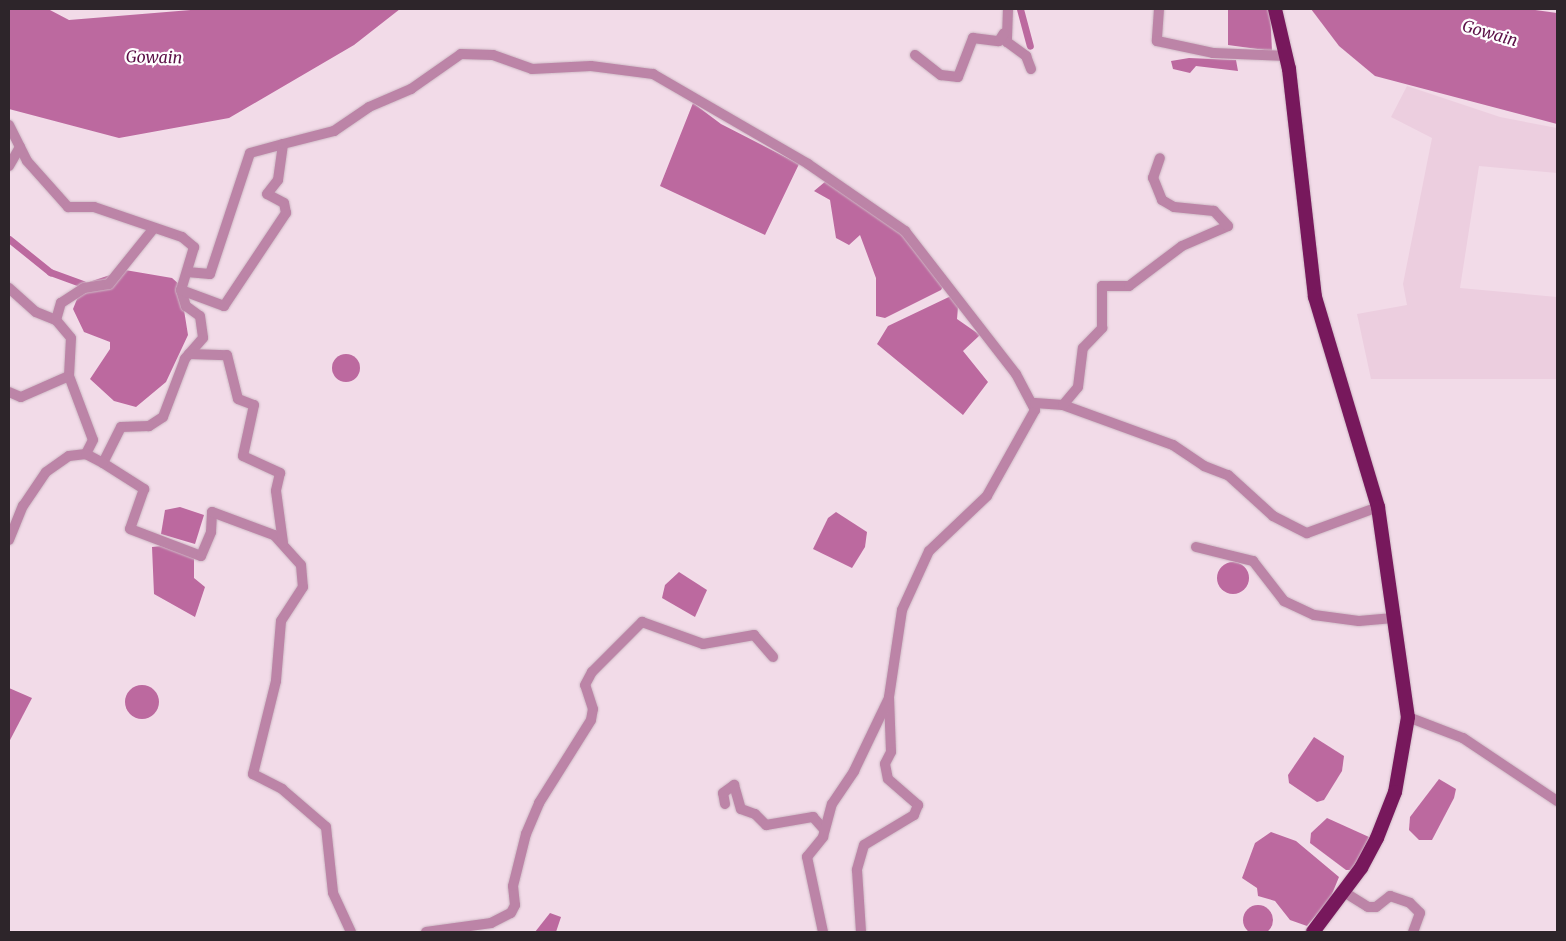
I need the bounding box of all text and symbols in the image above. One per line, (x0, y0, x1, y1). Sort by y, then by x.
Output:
water label: Gowain (1460, 16, 1520, 50)
water label: Gowain (126, 47, 182, 67)

